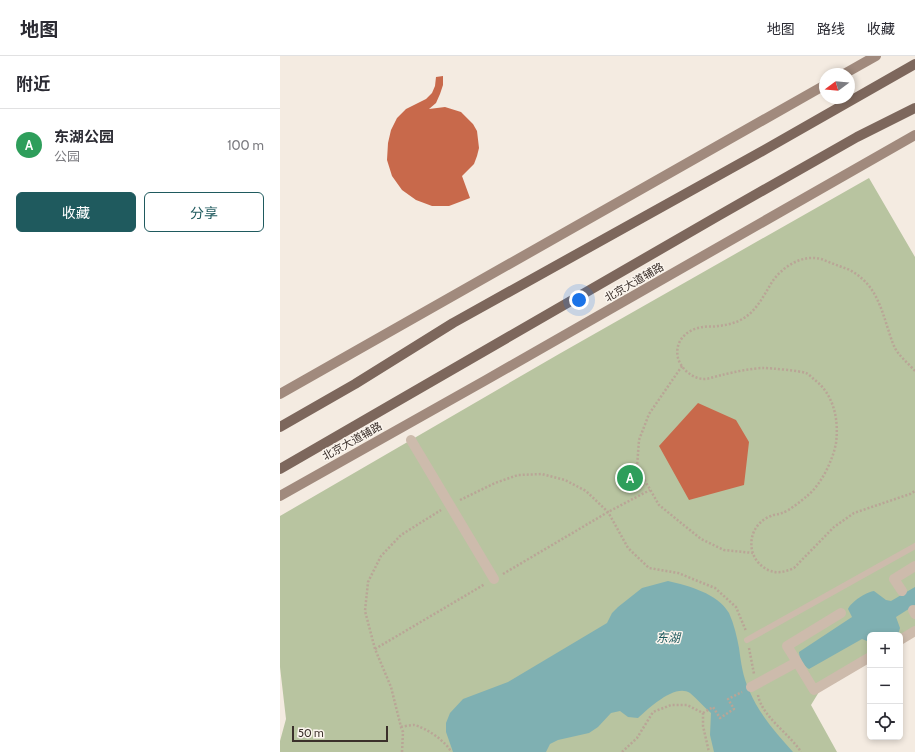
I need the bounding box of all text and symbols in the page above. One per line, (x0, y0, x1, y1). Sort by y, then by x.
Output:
text: 地图 (20, 18, 58, 41)
text: 地图 (767, 20, 795, 38)
text: 路线 (817, 20, 845, 38)
text: 收藏 (867, 20, 895, 38)
north arrow (819, 68, 855, 104)
text: 附近 (16, 74, 50, 94)
text: 东湖公园 (54, 128, 114, 146)
text: A (25, 137, 33, 153)
text: 100 m (227, 137, 264, 153)
text: 公园 (54, 148, 80, 164)
button: 收藏 (16, 192, 136, 232)
button: 分享 (144, 192, 264, 232)
street label: 北京大道辅路 (602, 259, 666, 305)
your location (569, 290, 589, 310)
street label: 北京大道辅路 (320, 419, 384, 463)
pin: A (617, 463, 643, 493)
water label: 东湖 (656, 630, 682, 645)
map controls (867, 632, 903, 740)
button: + (867, 632, 903, 668)
button: − (867, 668, 903, 704)
button: locate (867, 704, 903, 740)
scale bar (292, 724, 388, 743)
text: 50 m (298, 726, 324, 740)

